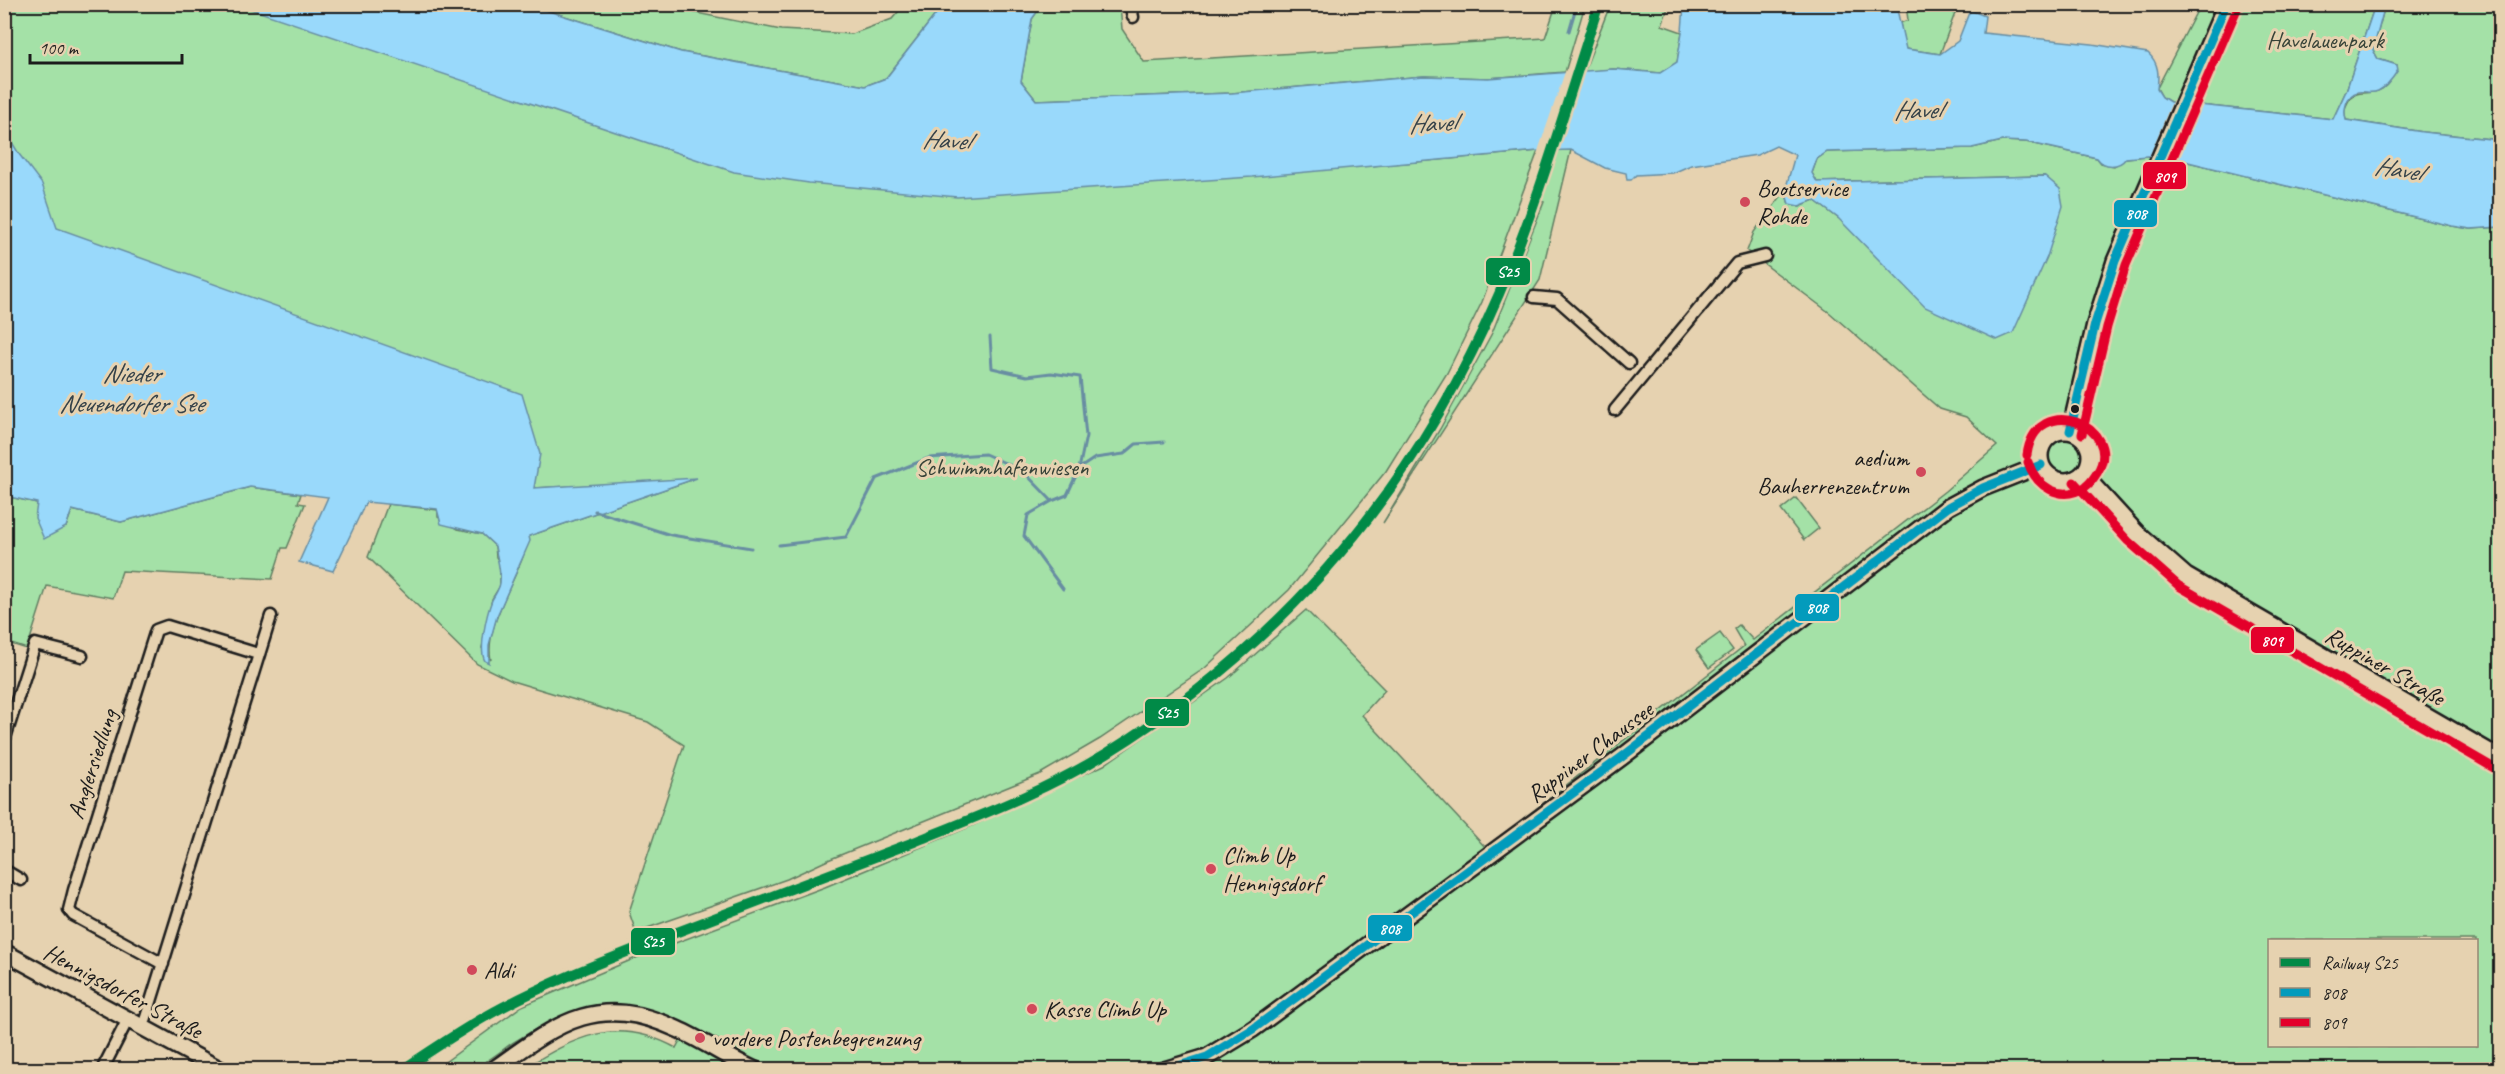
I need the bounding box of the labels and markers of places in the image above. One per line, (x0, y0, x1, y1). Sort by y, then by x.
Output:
place label: Bootservice Rohde (1757, 173, 1850, 231)
marker: Bootservice Rohde (1738, 195, 1752, 209)
unlabelled marker (2069, 403, 2081, 415)
place label: aedium Bauherrenzentrum (1757, 443, 1910, 501)
marker: aedium Bauherrenzentrum (1914, 465, 1928, 479)
place label: Climb Up Hennigsdorf (1223, 840, 1326, 898)
marker: Climb Up Hennigsdorf (1204, 862, 1218, 876)
place label: Aldi (484, 955, 517, 985)
marker: Aldi (465, 963, 479, 977)
place label: Kasse Climb Up (1044, 994, 1168, 1024)
marker: Kasse Climb Up (1025, 1002, 1039, 1016)
place label: vordere Postenbegrenzung (712, 1023, 922, 1053)
marker: vordere Postenbegrenzung (693, 1031, 707, 1045)

